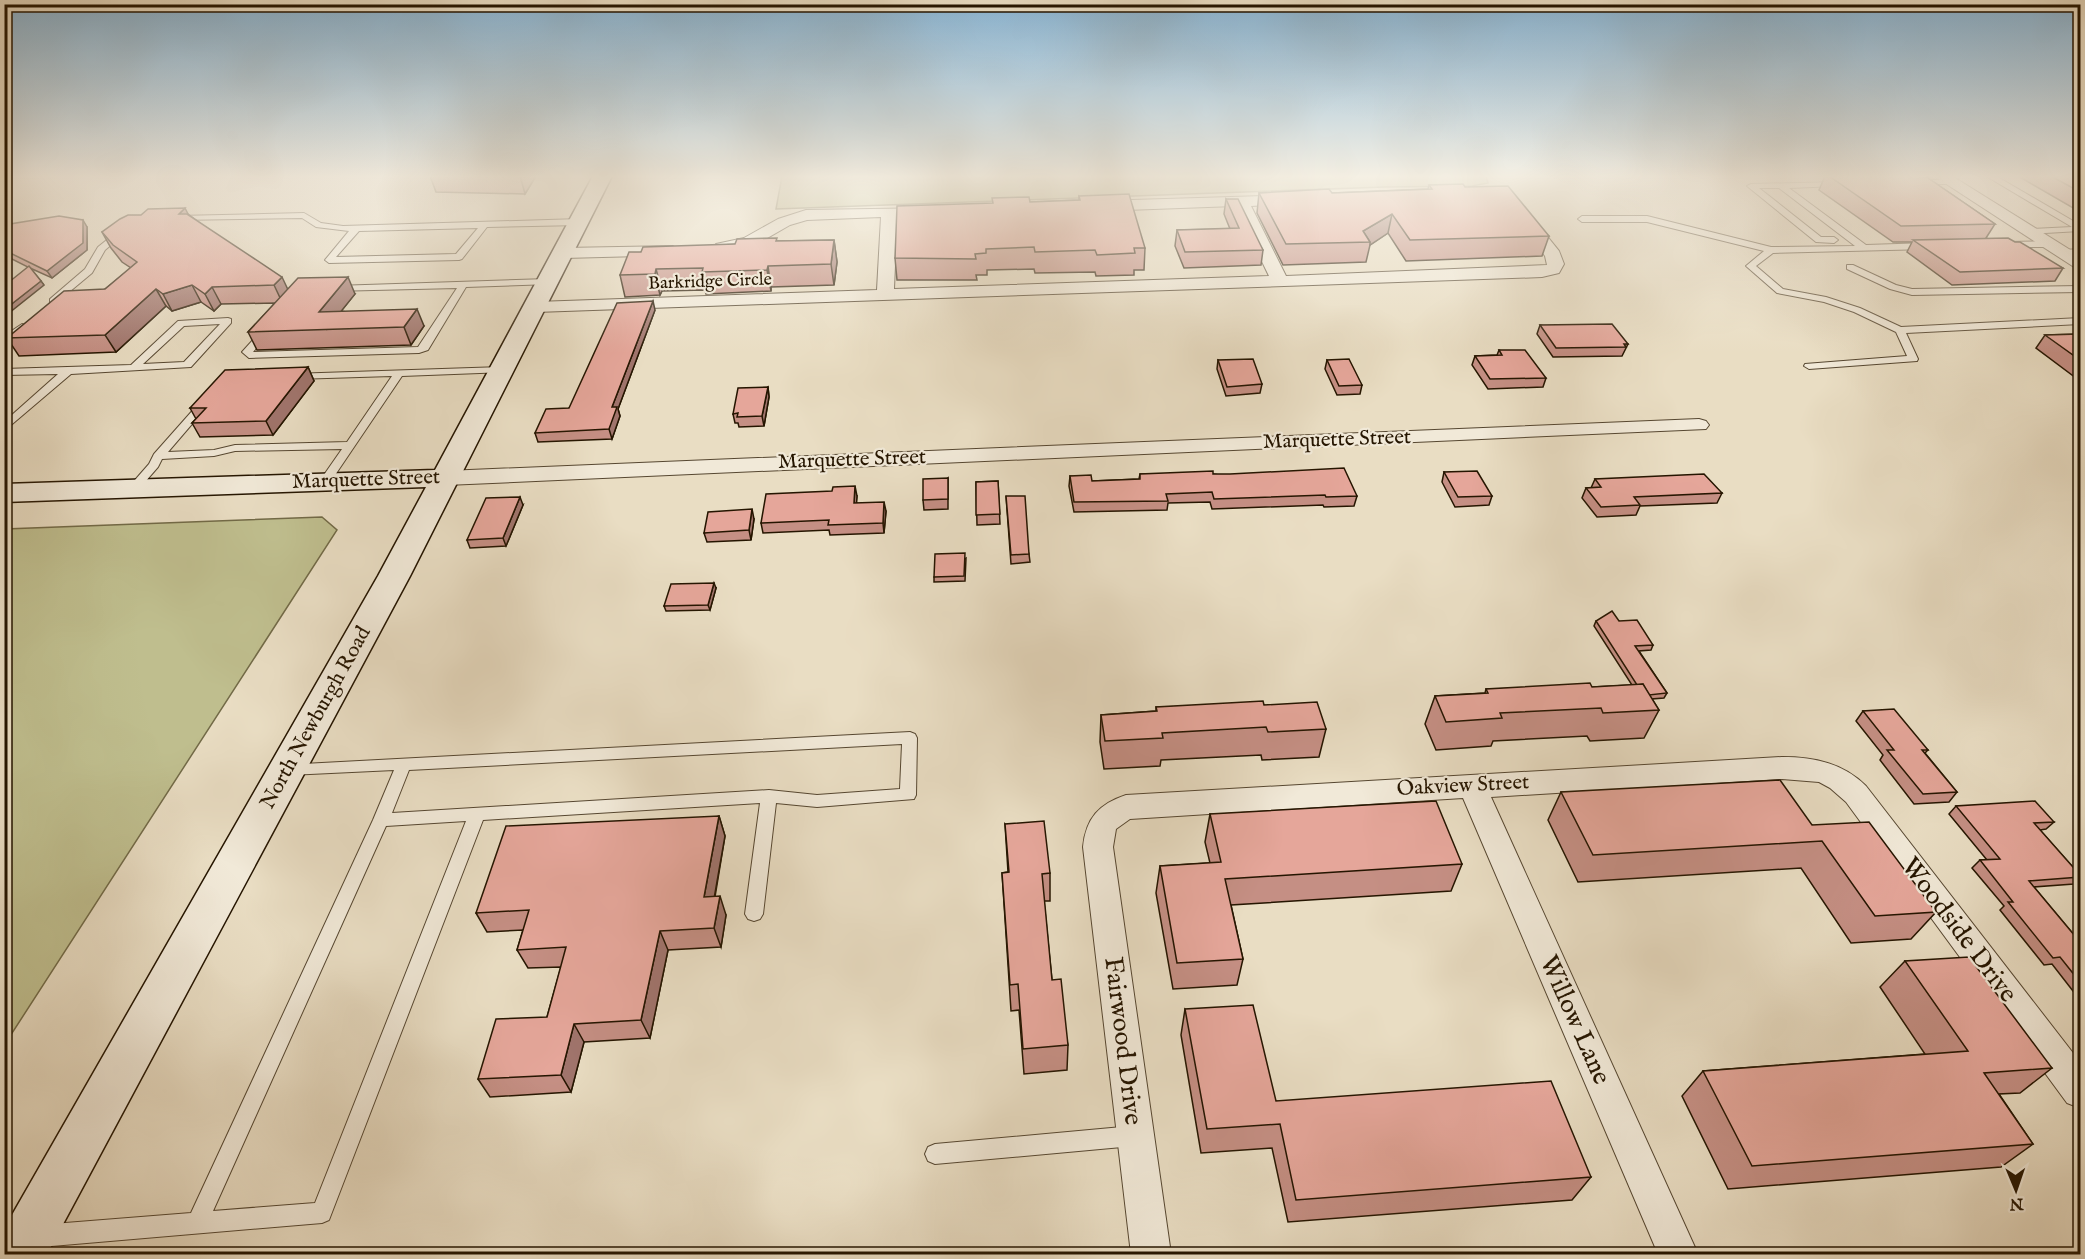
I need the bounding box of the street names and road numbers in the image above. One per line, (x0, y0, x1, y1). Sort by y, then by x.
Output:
street label: Barkridge Circle (648, 268, 772, 296)
street label: Marquette Street (1262, 424, 1412, 456)
street label: Marquette Street (777, 444, 927, 476)
street label: Marquette Street (291, 464, 441, 496)
street label: North Newburgh Road (255, 621, 378, 814)
street label: Oakview Street (1396, 769, 1530, 803)
street label: Woodside Drive (1894, 851, 2024, 1009)
street label: Willow Lane (1532, 950, 1618, 1090)
street label: Fairwood Drive (1096, 955, 1150, 1127)

